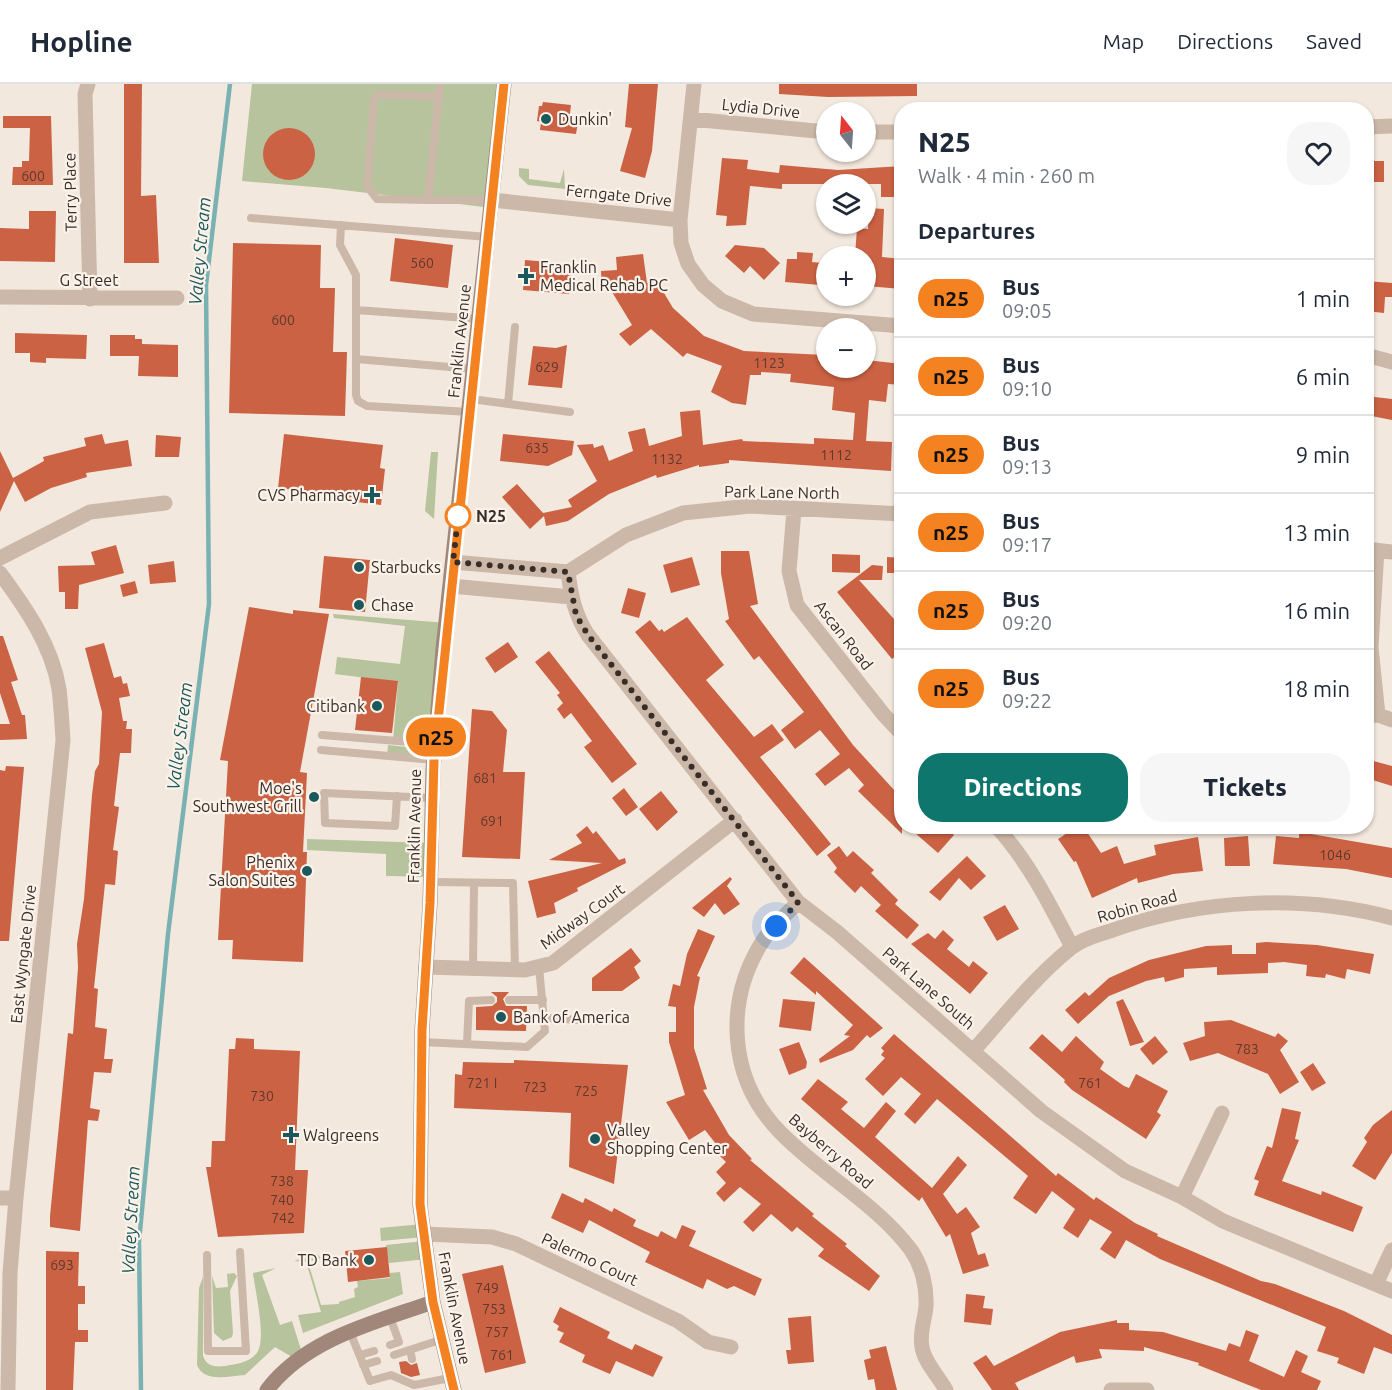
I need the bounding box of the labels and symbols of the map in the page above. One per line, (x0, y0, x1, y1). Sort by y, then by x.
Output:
street label: Lydia Drive (721, 95, 801, 121)
north arrow (816, 102, 876, 162)
place label: Dunkin' (558, 110, 612, 128)
marker: Dunkin' (539, 112, 553, 126)
street label: Terry Place (60, 152, 80, 232)
house number: 600 (21, 168, 45, 184)
street label: Ferngate Drive (565, 180, 673, 210)
water label: Valley Stream (184, 196, 214, 306)
house number: 560 (410, 255, 434, 271)
place label: Franklin Medical Rehab PC (540, 258, 668, 294)
marker: Franklin Medical Rehab PC (517, 267, 535, 285)
street label: G Street (60, 271, 119, 289)
street label: Franklin Avenue (444, 283, 474, 399)
house number: 600 (271, 312, 295, 328)
house number: 1123 (753, 355, 785, 371)
house number: 629 (535, 359, 559, 375)
house number: 635 (525, 440, 549, 456)
house number: 1112 (820, 447, 852, 463)
house number: 1132 (651, 451, 683, 467)
street label: Park Lane North (724, 482, 840, 502)
place label: CVS Pharmacy (257, 486, 360, 504)
marker: CVS Pharmacy (365, 488, 379, 502)
marker: N25 (445, 503, 471, 529)
place label: N25 (476, 507, 506, 525)
place label: Starbucks (371, 558, 441, 576)
marker: Starbucks (352, 560, 366, 574)
place label: Chase (371, 596, 414, 614)
street label: Ascan Road (811, 597, 877, 673)
marker: Chase (352, 598, 366, 612)
water label: Valley Stream (162, 681, 196, 791)
place label: Citibank (306, 697, 365, 715)
marker: Citibank (370, 699, 384, 713)
line badge: n25 (402, 718, 470, 756)
street label: Franklin Avenue (404, 769, 424, 883)
house number: 681 (473, 770, 497, 786)
place label: Moe's Southwest Grill (193, 779, 302, 815)
marker: Moe's Southwest Grill (307, 790, 321, 804)
house number: 691 (480, 813, 504, 829)
house number: 1046 (1319, 847, 1351, 863)
place label: Phenix Salon Suites (209, 853, 295, 889)
marker: Phenix Salon Suites (300, 864, 314, 878)
street label: Midway Court (536, 879, 628, 953)
street label: East Wyngate Drive (7, 884, 39, 1024)
street label: Robin Road (1095, 886, 1179, 926)
your location (761, 911, 791, 941)
street label: Park Lane South (879, 943, 979, 1033)
place label: Bank of America (513, 1008, 630, 1026)
marker: Bank of America (494, 1010, 508, 1024)
house number: 783 (1235, 1041, 1259, 1057)
house number: 721 I (467, 1075, 497, 1091)
house number: 761 (1078, 1075, 1102, 1091)
house number: 723 (523, 1079, 547, 1095)
house number: 725 (574, 1083, 598, 1099)
house number: 730 (250, 1088, 274, 1104)
street label: Bayberry Road (785, 1110, 877, 1192)
place label: Valley Shopping Center (607, 1121, 727, 1157)
place label: Walgreens (303, 1126, 379, 1144)
marker: Walgreens (284, 1128, 298, 1142)
marker: Valley Shopping Center (588, 1132, 602, 1146)
water label: Valley Stream (117, 1165, 143, 1275)
house number: 738 (270, 1173, 294, 1189)
house number: 740 (270, 1192, 294, 1208)
house number: 742 (271, 1210, 295, 1226)
street label: Palermo Court (539, 1229, 642, 1289)
street label: Franklin Avenue (435, 1250, 475, 1366)
place label: TD Bank (298, 1251, 357, 1269)
marker: TD Bank (362, 1253, 376, 1267)
house number: 693 (50, 1257, 74, 1273)
house number: 749 (475, 1280, 499, 1296)
house number: 753 (482, 1301, 506, 1317)
house number: 757 (485, 1324, 509, 1340)
house number: 761 (490, 1347, 514, 1363)

